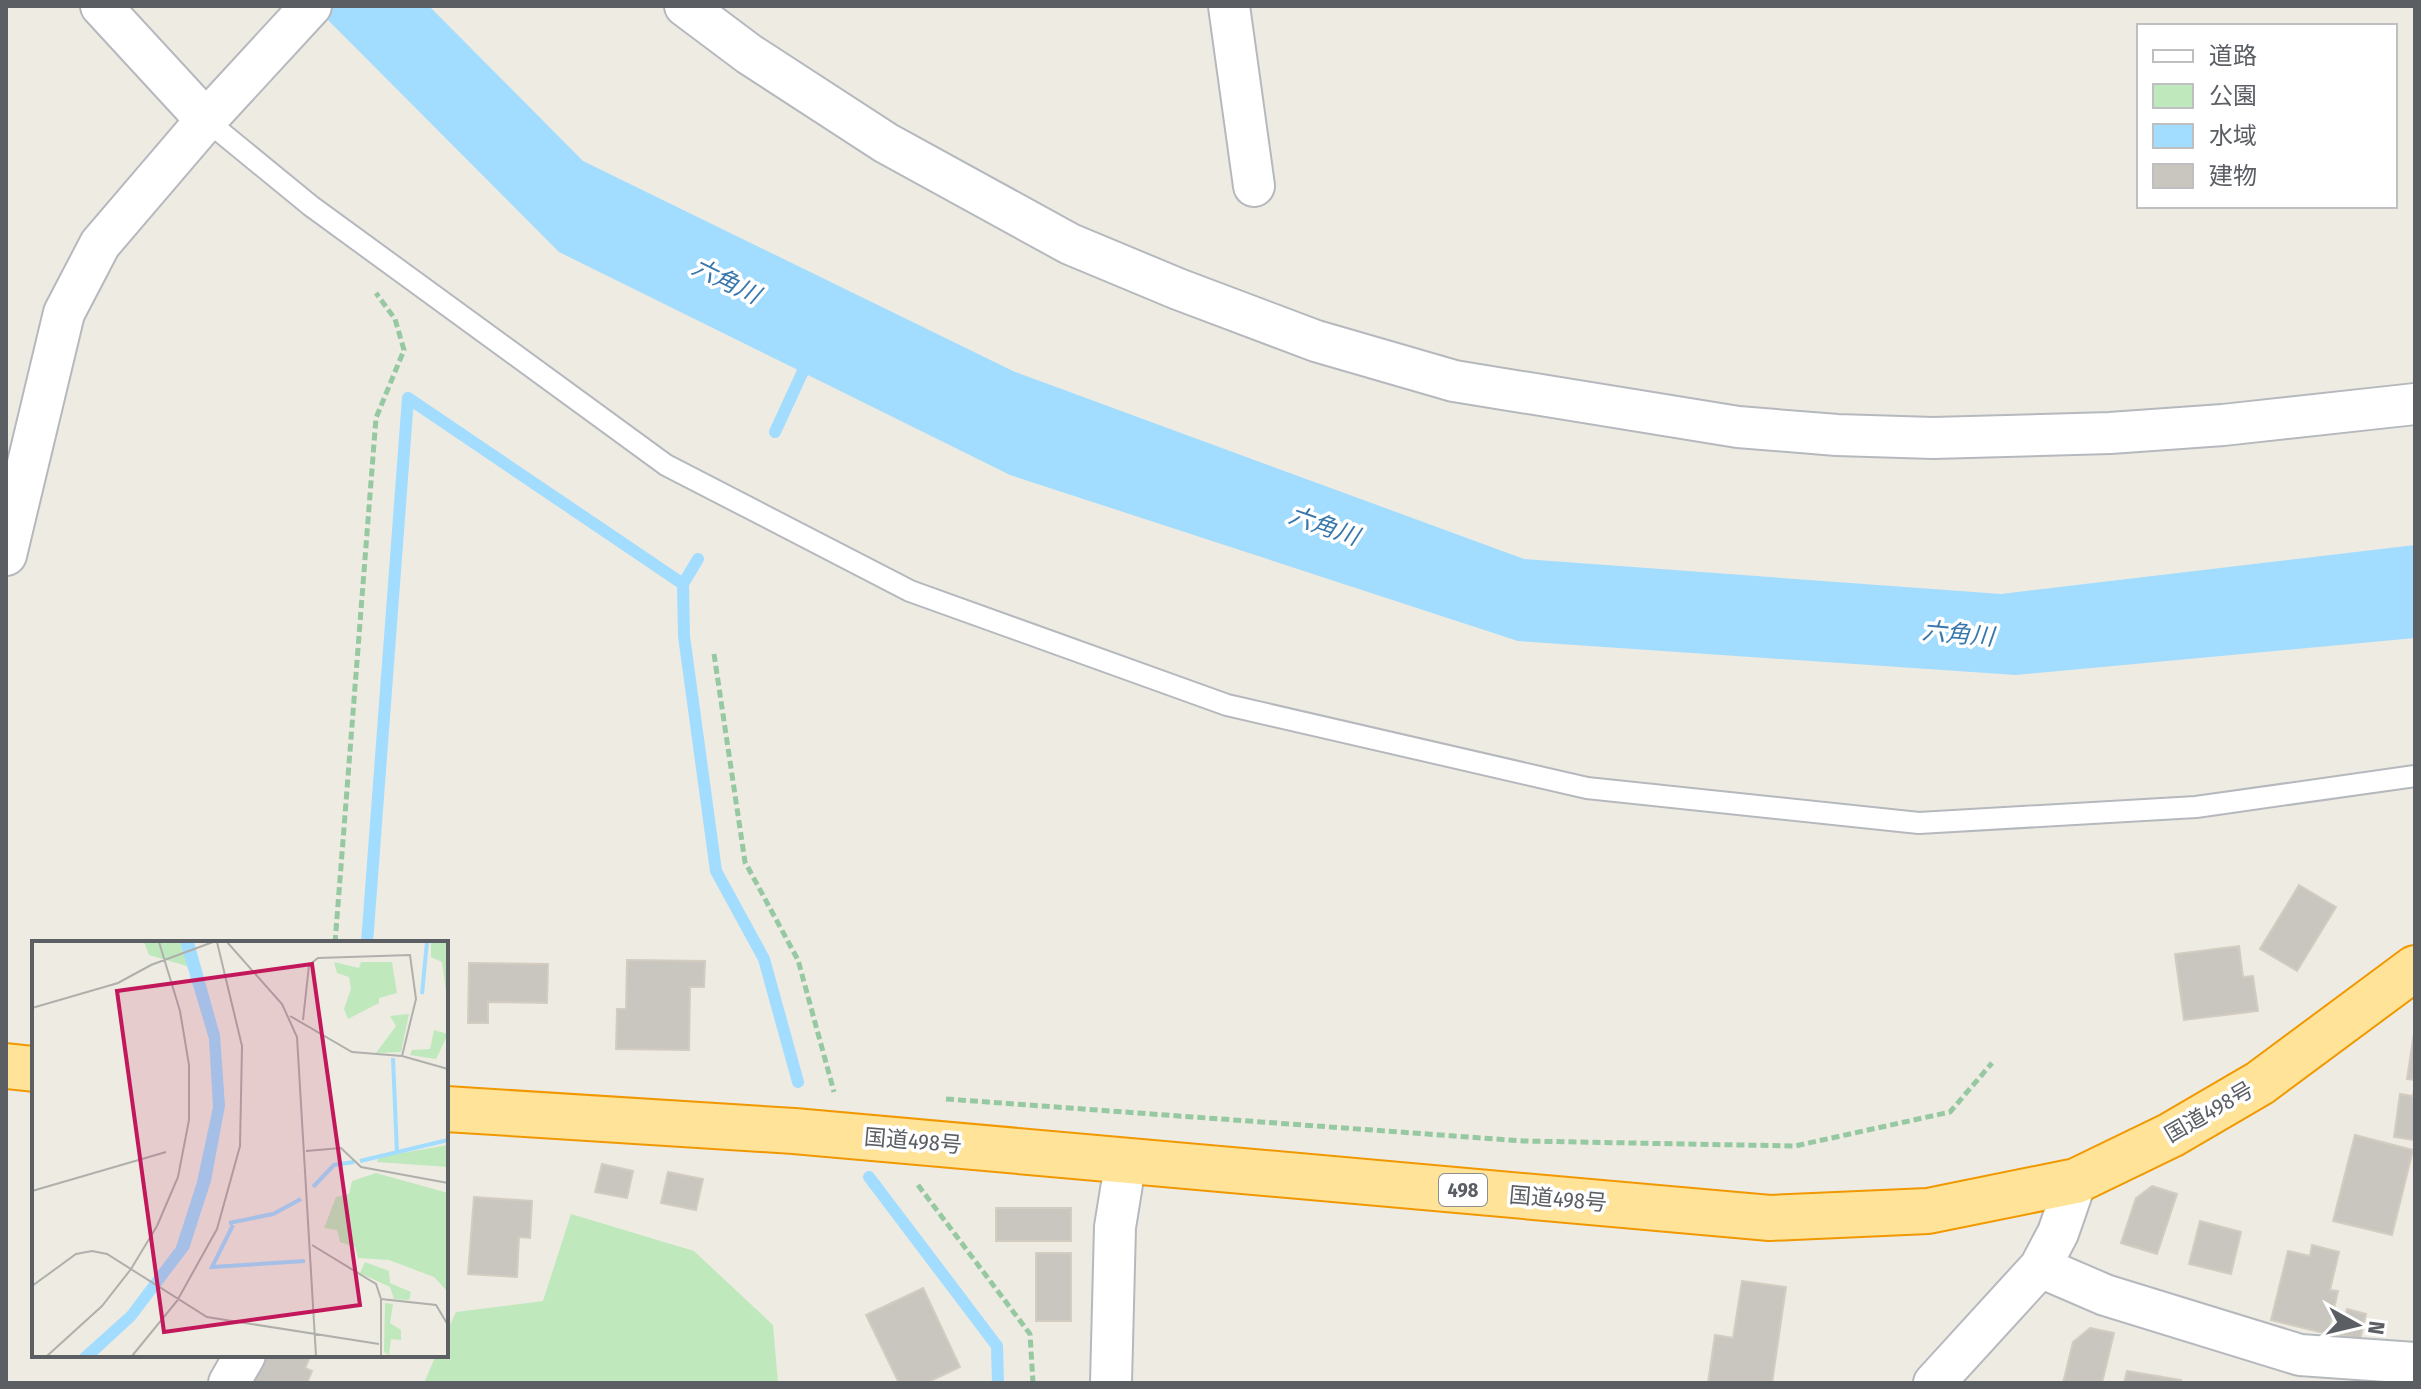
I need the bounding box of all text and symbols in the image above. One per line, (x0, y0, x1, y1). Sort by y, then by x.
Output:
legend (2137, 24, 2397, 208)
text: 道路 (2209, 42, 2257, 70)
text: 公園 (2209, 82, 2257, 110)
text: 水域 (2209, 122, 2257, 150)
text: 建物 (2209, 162, 2257, 190)
water label: 六角川 (688, 253, 767, 311)
water label: 六角川 (1285, 501, 1365, 552)
water label: 六角川 (1921, 617, 1998, 651)
inset map (32, 941, 448, 1357)
street label: 国道498号 (2160, 1076, 2258, 1148)
street label: 国道498号 (863, 1123, 963, 1159)
road number: 498 (1439, 1174, 1487, 1206)
street label: 国道498号 (1508, 1181, 1608, 1217)
north arrow (2317, 1285, 2397, 1365)
text: N (2362, 1319, 2391, 1336)

